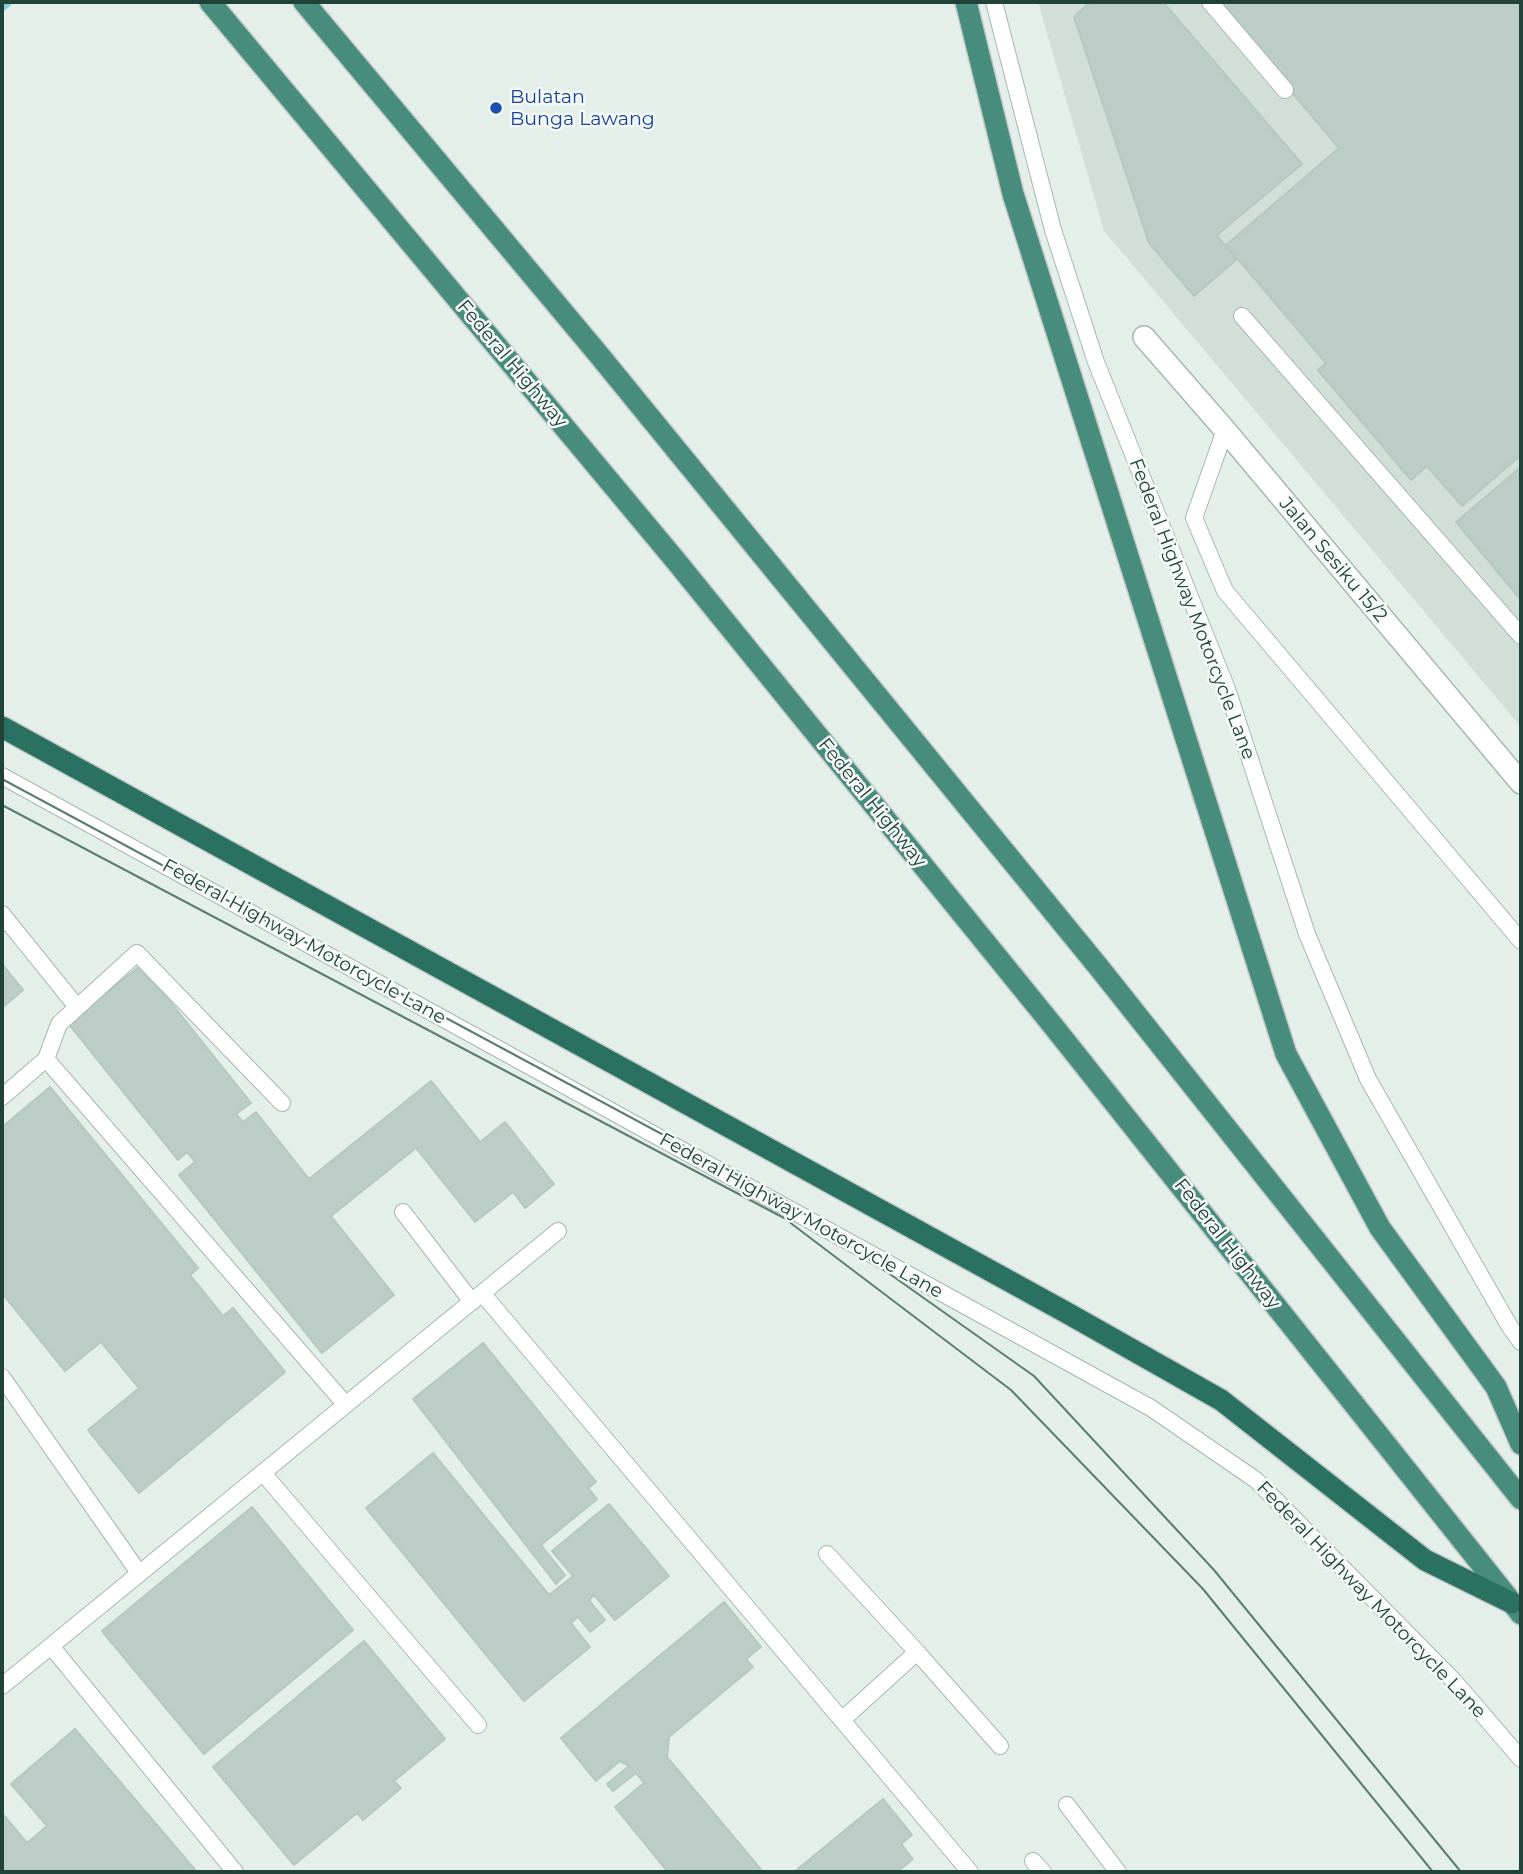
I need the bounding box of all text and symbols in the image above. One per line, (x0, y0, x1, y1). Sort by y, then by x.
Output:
place label: Bulatan Bunga Lawang (510, 86, 655, 130)
marker: Bulatan Bunga Lawang (488, 100, 504, 116)
street label: Federal Highway (452, 296, 572, 432)
street label: Federal Highway Motorcycle Lane (1124, 455, 1260, 763)
street label: Jalan Sesiku 15/2 (1274, 493, 1392, 627)
street label: Federal Highway (813, 734, 931, 872)
street label: Federal Highway Motorcycle Lane (158, 854, 450, 1030)
street label: Federal Highway Motorcycle Lane (655, 1128, 947, 1304)
street label: Federal Highway (1169, 1174, 1285, 1314)
street label: Federal Highway Motorcycle Lane (1251, 1477, 1491, 1723)

